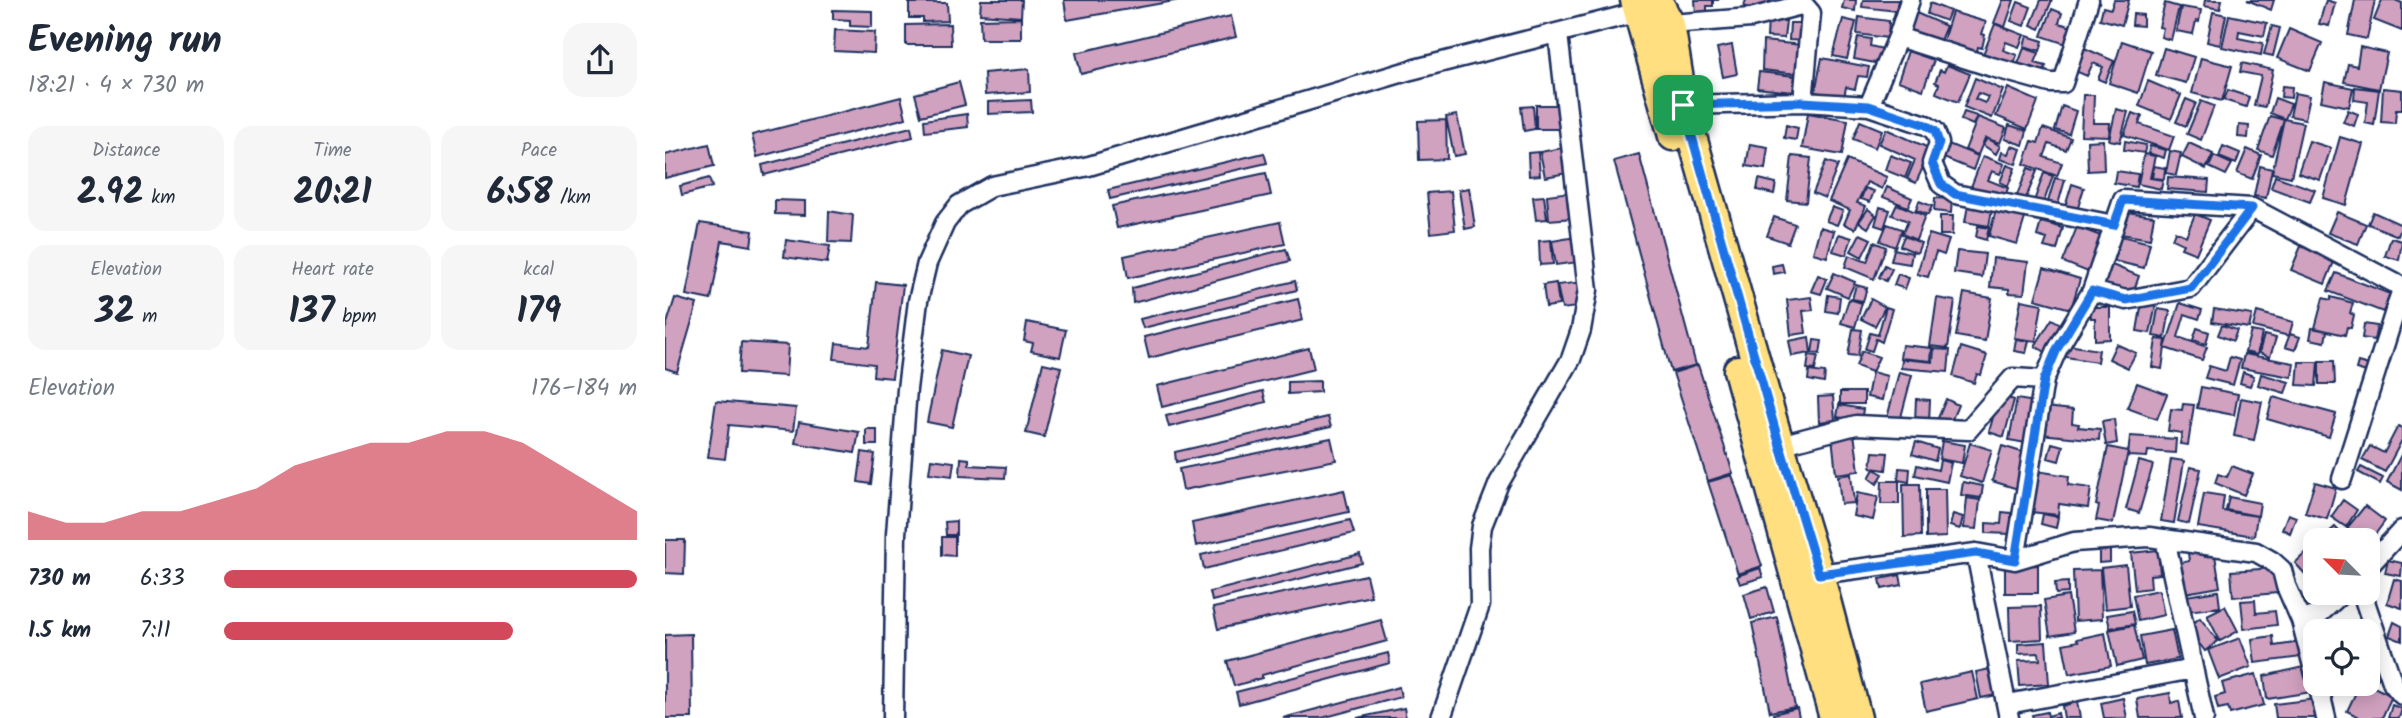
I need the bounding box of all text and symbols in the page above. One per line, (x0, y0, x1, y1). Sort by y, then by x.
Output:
text: Evening run (28, 12, 222, 72)
button: share (563, 23, 637, 97)
text: 18:21 · 4 × 730 m (28, 68, 204, 104)
pin (1653, 75, 1713, 135)
icon: arrive (1664, 86, 1702, 124)
text: Distance (92, 136, 160, 166)
text: Time (313, 136, 352, 166)
text: Pace (521, 136, 557, 166)
text: 2.92 (77, 166, 144, 222)
text: 20:21 (294, 166, 371, 222)
text: 6:58 (487, 166, 553, 222)
text: km (144, 183, 175, 213)
text: /km (553, 183, 591, 213)
text: Elevation (90, 255, 162, 285)
text: Heart rate (291, 255, 374, 285)
text: kcal (523, 255, 554, 285)
text: 32 (95, 285, 135, 341)
text: 137 (288, 285, 335, 341)
text: 179 (516, 285, 561, 341)
text: m (135, 302, 157, 332)
text: bpm (335, 302, 377, 332)
text: Elevation (28, 371, 115, 407)
text: 176–184 m (531, 371, 637, 407)
north arrow (2303, 528, 2380, 606)
map controls (2303, 528, 2380, 696)
text: 730 m (28, 561, 91, 597)
text: 6:33 (140, 561, 185, 597)
text: 1.5 km (28, 613, 91, 649)
text: 7:11 (140, 613, 171, 649)
button: locate (2303, 619, 2380, 696)

